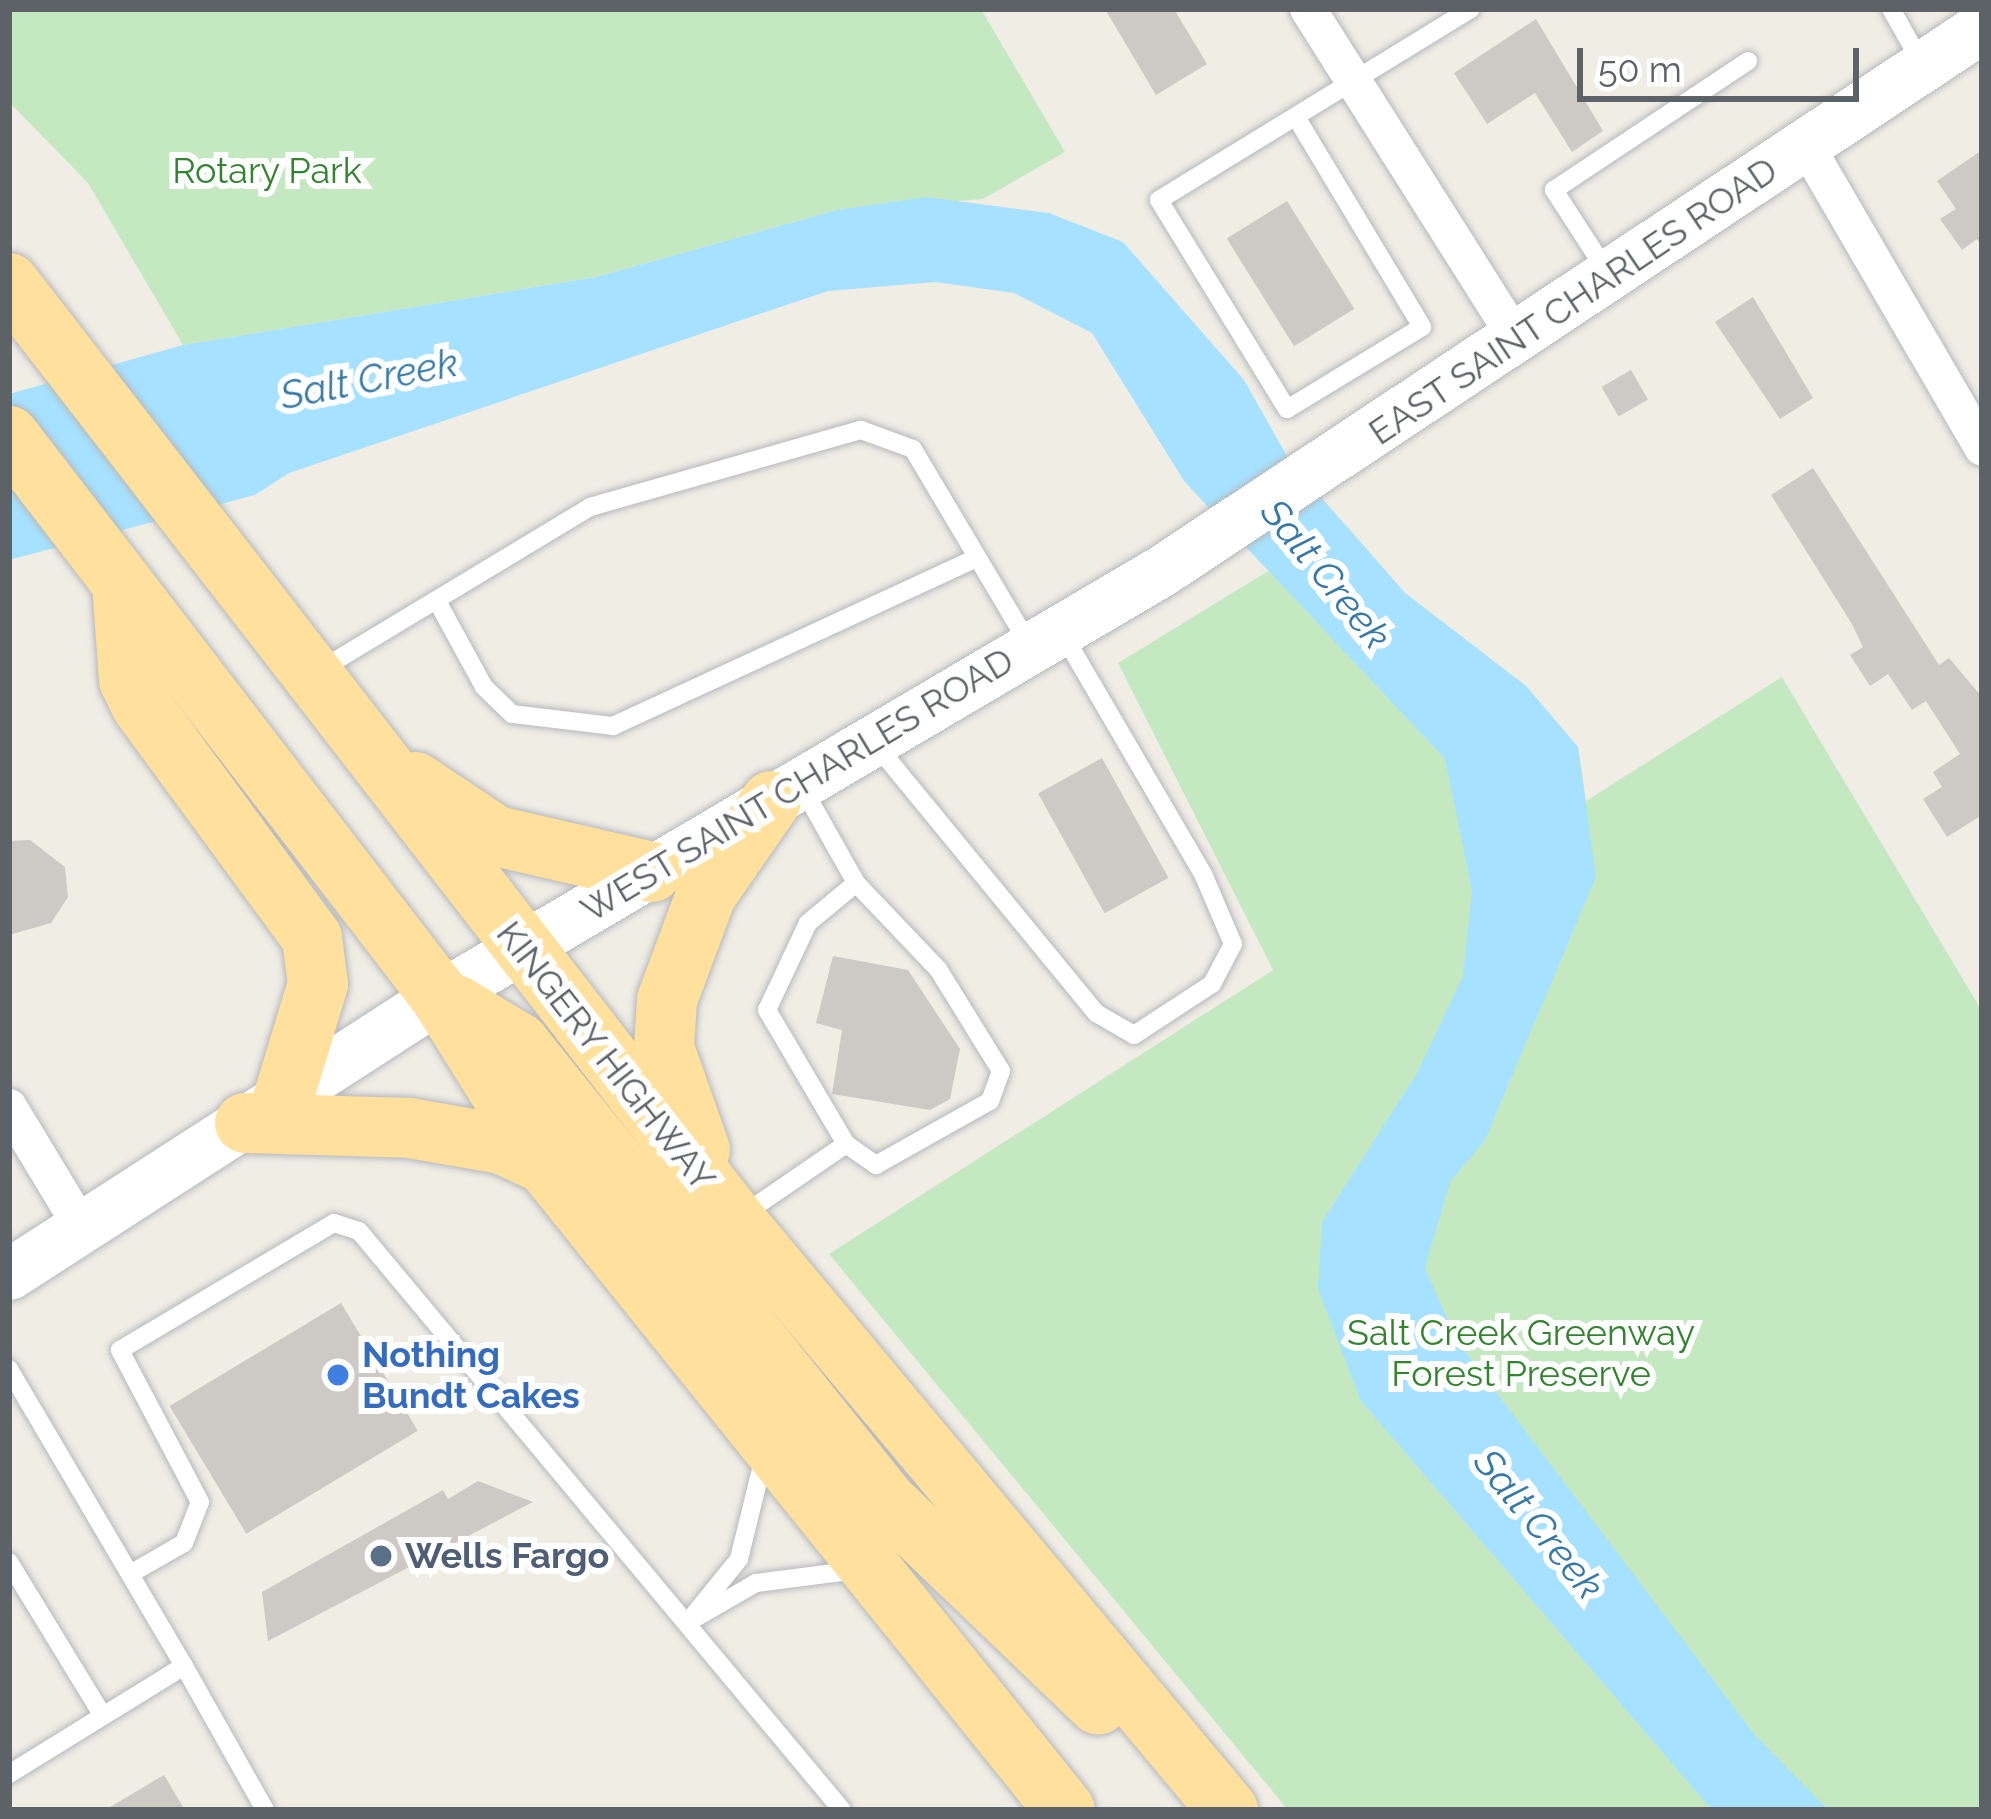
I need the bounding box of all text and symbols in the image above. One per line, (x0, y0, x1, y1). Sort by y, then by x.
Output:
scale bar (1583, 24, 1865, 98)
text: 50 m (1598, 48, 1682, 90)
street label: EAST SAINT CHARLES ROAD (1360, 147, 1786, 455)
park label: Rotary Park (172, 149, 362, 193)
water label: Salt Creek (276, 339, 462, 419)
water label: Salt Creek (1251, 489, 1401, 659)
street label: WEST SAINT CHARLES ROAD (572, 638, 1022, 932)
street label: KINGERY HIGHWAY (487, 912, 725, 1200)
park label: Salt Creek Greenway Forest Preserve (1347, 1310, 1695, 1395)
place label: Nothing Bundt Cakes (362, 1332, 580, 1417)
marker: Nothing Bundt Cakes (325, 1362, 351, 1388)
water label: Salt Creek (1464, 1439, 1614, 1609)
place label: Wells Fargo (405, 1534, 609, 1578)
marker: Wells Fargo (368, 1543, 394, 1569)

